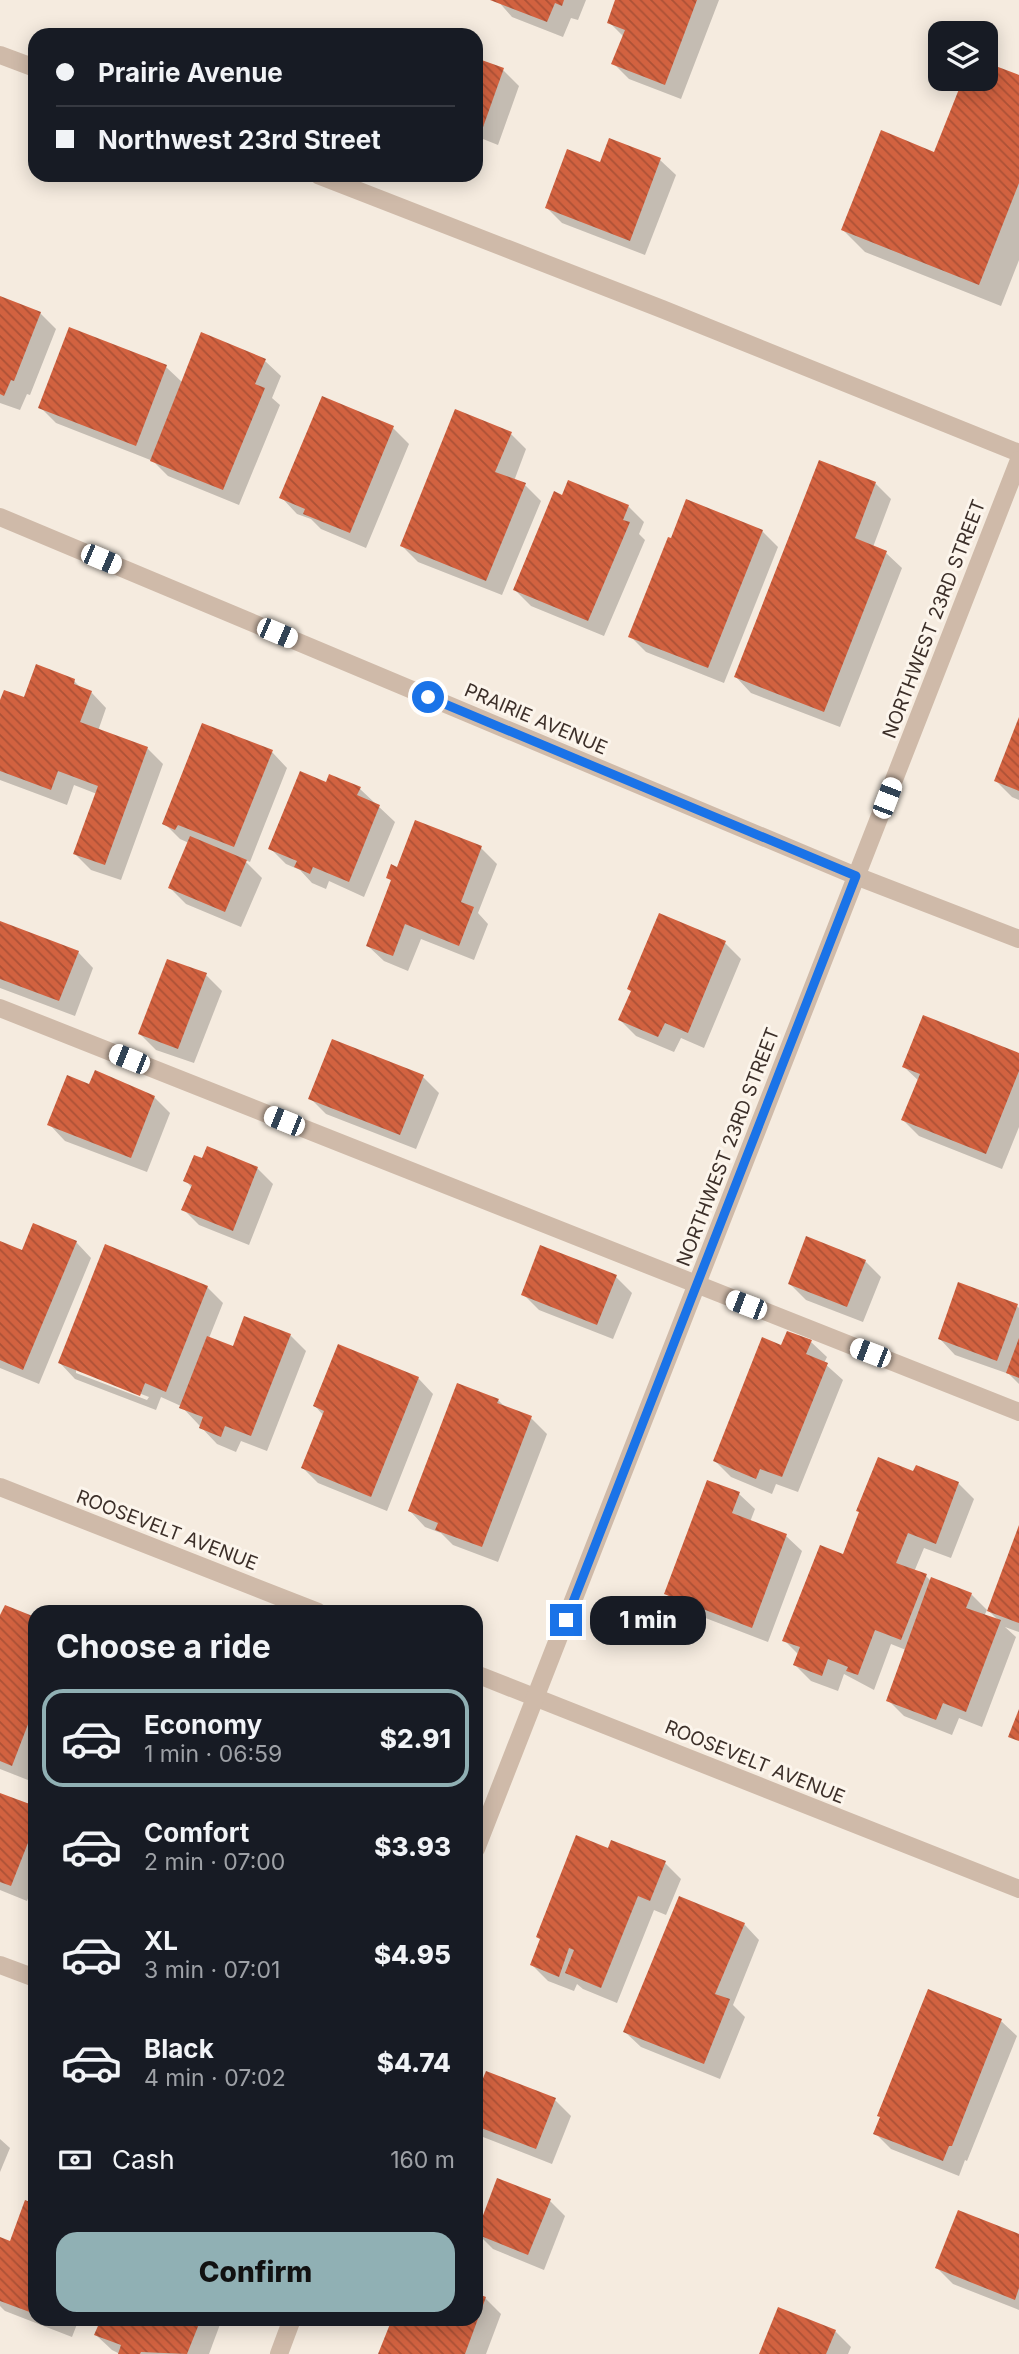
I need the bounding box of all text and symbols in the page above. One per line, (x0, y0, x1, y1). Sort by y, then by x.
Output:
map controls (928, 21, 998, 91)
button: layers (928, 21, 998, 91)
text: Prairie Avenue (98, 57, 283, 88)
text: Northwest 23rd Street (98, 124, 381, 155)
street label: NORTHWEST 23RD STREET (878, 496, 990, 742)
car (78, 541, 125, 577)
car (254, 615, 301, 651)
street label: PRAIRIE AVENUE (461, 679, 611, 759)
route start (412, 681, 444, 713)
car (870, 775, 905, 821)
street label: NORTHWEST 23RD STREET (672, 1024, 784, 1270)
car (106, 1041, 153, 1077)
car (261, 1103, 308, 1139)
car (723, 1288, 770, 1322)
car (847, 1336, 894, 1370)
street label: ROOSEVELT AVENUE (73, 1485, 261, 1575)
callout: 1 min (590, 1596, 706, 1644)
route end (550, 1604, 582, 1636)
text: 1 min (619, 1606, 677, 1634)
text: Choose a ride (56, 1627, 271, 1666)
icon: car (60, 1707, 123, 1770)
text: Economy (144, 1709, 262, 1740)
street label: ROOSEVELT AVENUE (662, 1715, 848, 1809)
text: $2.91 (380, 1723, 451, 1754)
text: 1 min · 06:59 (144, 1740, 282, 1768)
icon: car (60, 1815, 123, 1878)
text: Comfort (144, 1817, 249, 1848)
text: $3.93 (374, 1831, 451, 1862)
text: 2 min · 07:00 (144, 1848, 285, 1876)
icon: car (60, 1923, 123, 1986)
text: XL (144, 1925, 178, 1956)
text: $4.95 (374, 1939, 451, 1970)
text: 3 min · 07:01 (144, 1956, 280, 1984)
icon: car (60, 2031, 123, 2094)
text: Black (144, 2033, 214, 2064)
text: $4.74 (377, 2047, 451, 2078)
text: 4 min · 07:02 (144, 2064, 286, 2092)
icon: cash (56, 2141, 94, 2179)
text: Cash (112, 2144, 175, 2175)
text: 160 m (390, 2146, 455, 2174)
button: Confirm (56, 2232, 455, 2312)

